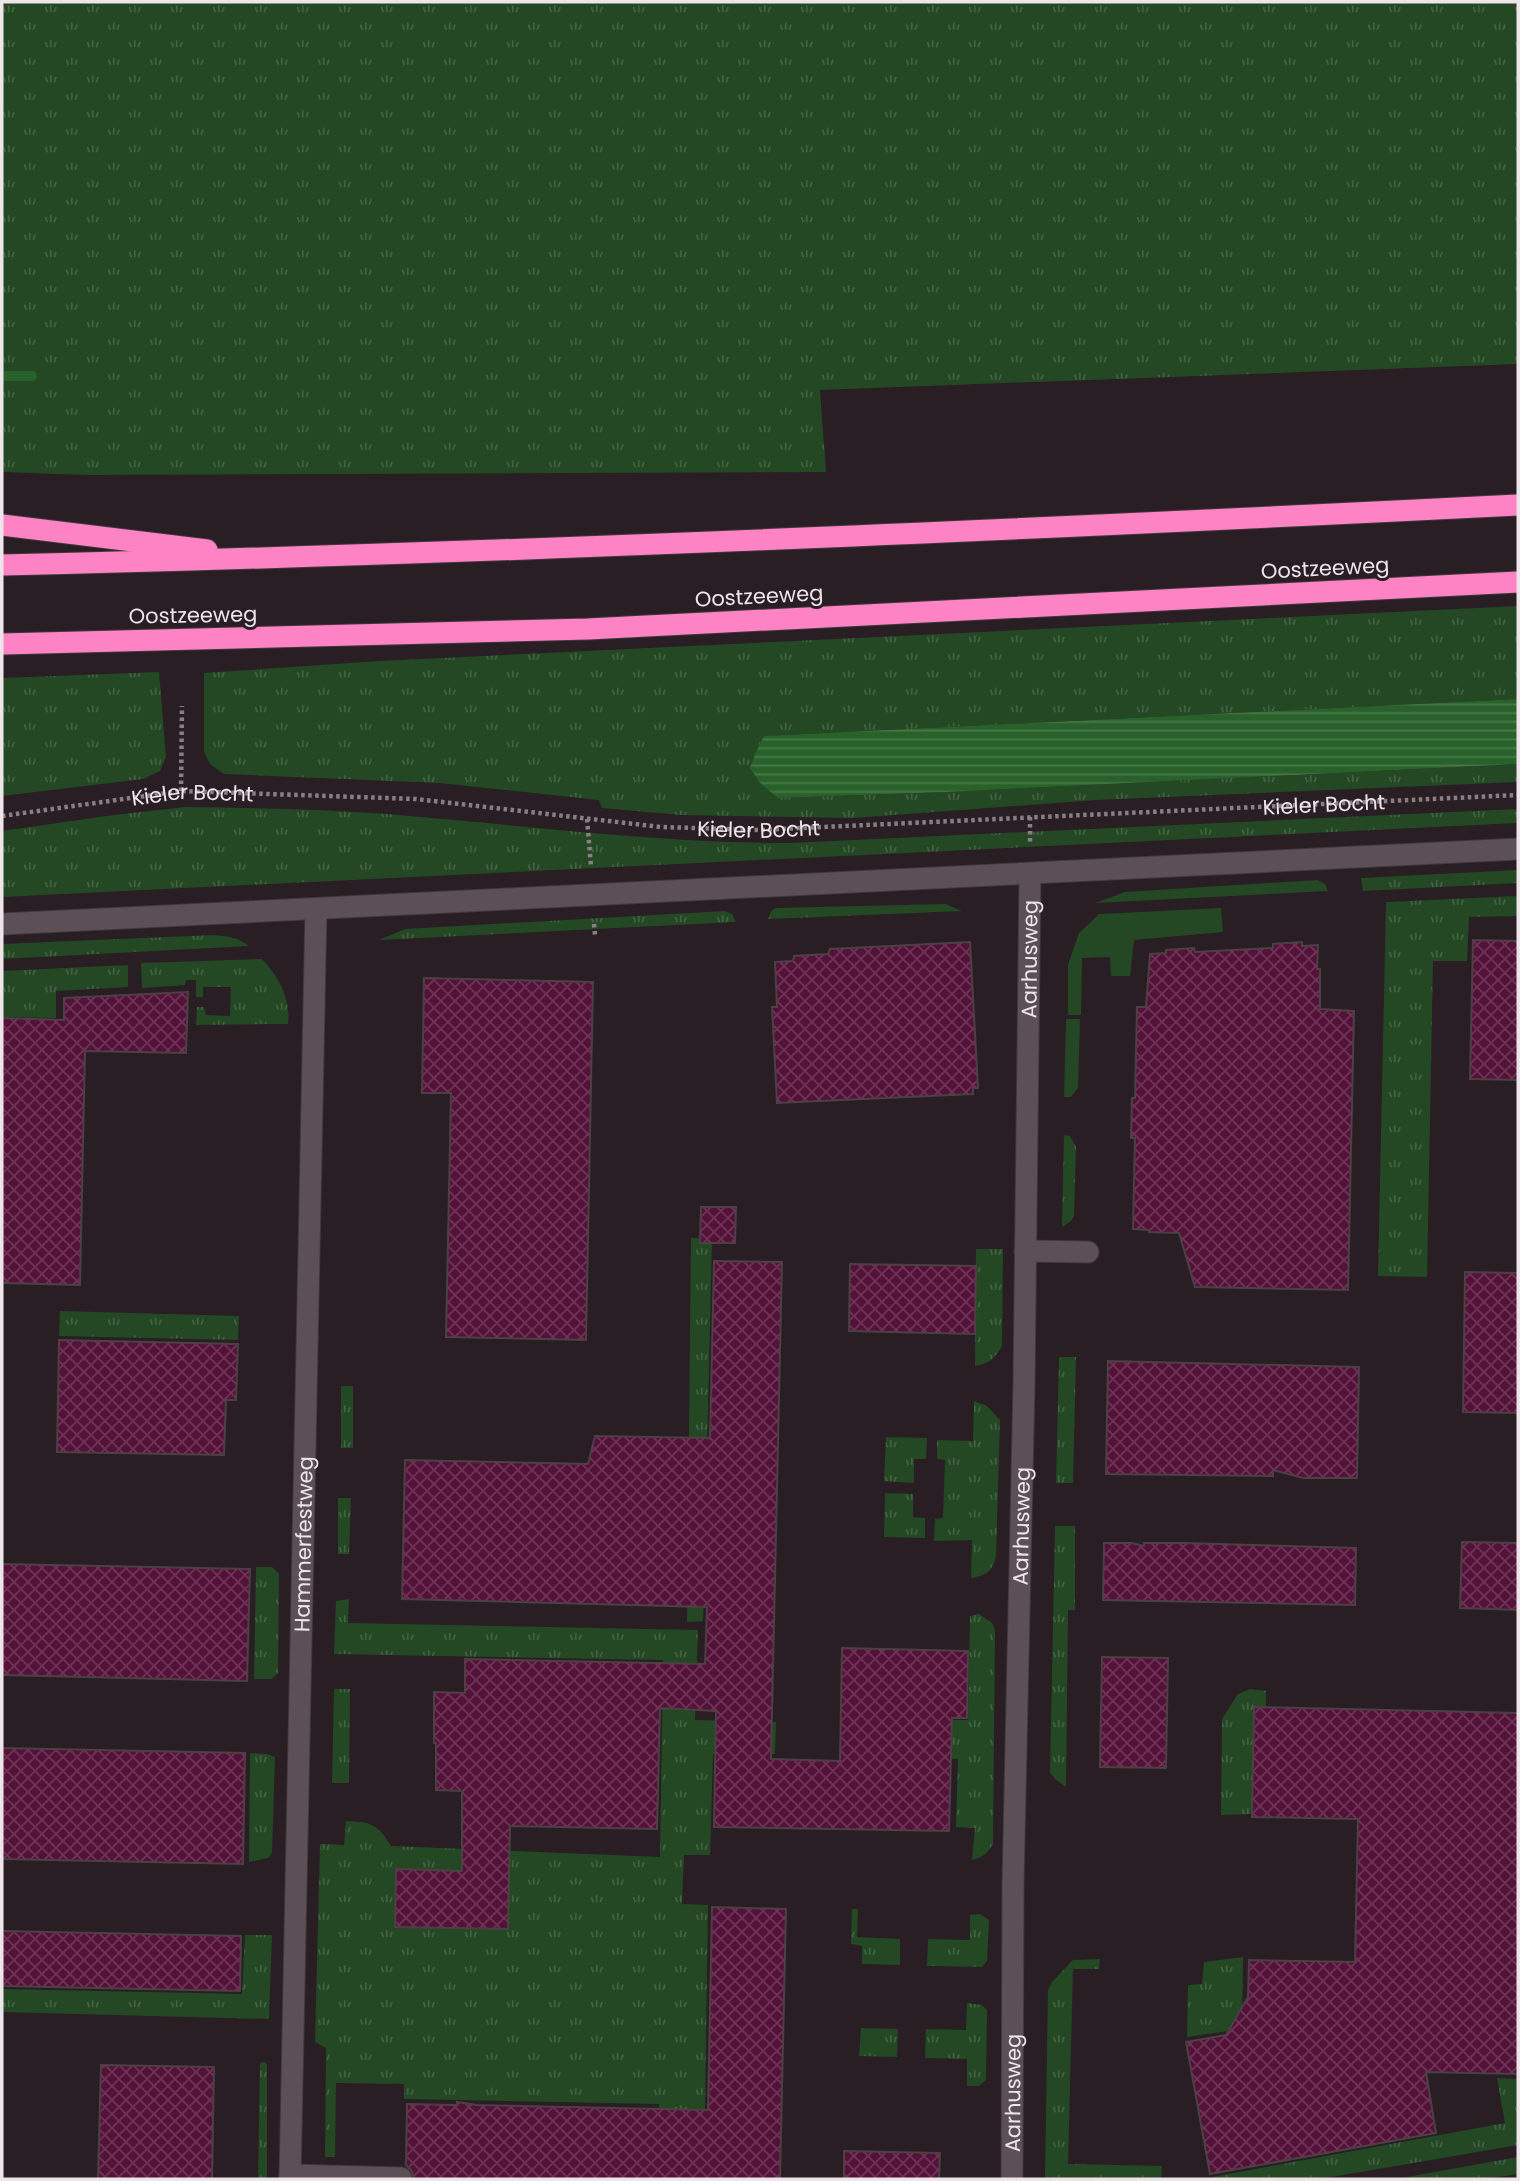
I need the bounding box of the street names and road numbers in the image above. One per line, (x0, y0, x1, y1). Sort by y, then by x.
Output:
street label: Oostzeeweg (1260, 550, 1390, 586)
street label: Oostzeeweg (694, 578, 824, 614)
street label: Oostzeeweg (128, 599, 258, 631)
street label: Kieler Bocht (129, 776, 254, 812)
street label: Kieler Bocht (1262, 787, 1386, 821)
street label: Kieler Bocht (697, 813, 820, 845)
street label: Aarhusweg (1014, 900, 1044, 1019)
street label: Hammerfestweg (287, 1456, 319, 1632)
street label: Aarhusweg (1005, 1467, 1037, 1586)
street label: Aarhusweg (998, 2034, 1027, 2152)

